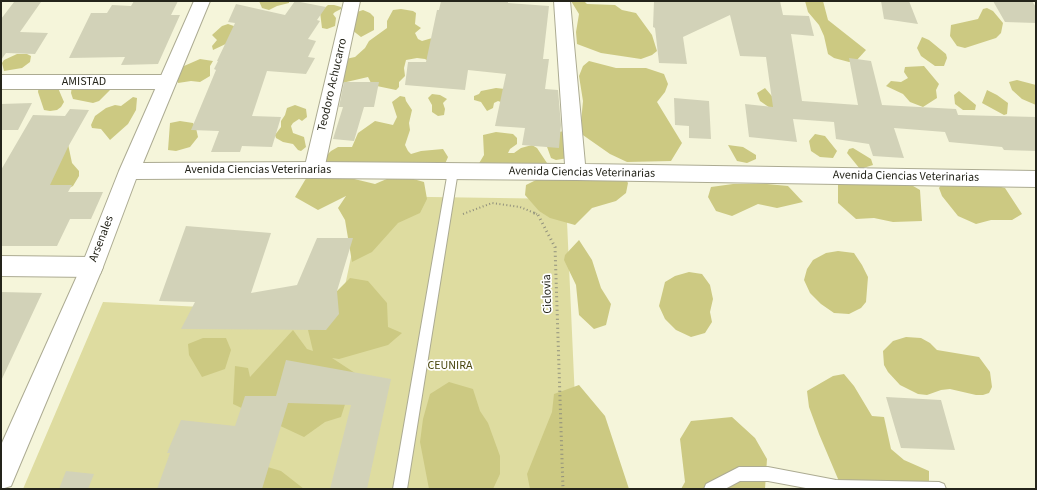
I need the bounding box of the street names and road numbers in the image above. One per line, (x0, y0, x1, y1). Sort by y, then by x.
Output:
street label: Teodoro Achucarro (315, 37, 351, 133)
street label: AMISTAD (62, 75, 106, 89)
street label: Avenida Ciencias Veterinarias (185, 163, 331, 177)
street label: Avenida Ciencias Veterinarias (509, 165, 655, 181)
street label: Avenida Ciencias Veterinarias (833, 169, 979, 185)
street label: Arsenales (87, 214, 117, 264)
street label: Ciclovia (540, 274, 556, 314)

